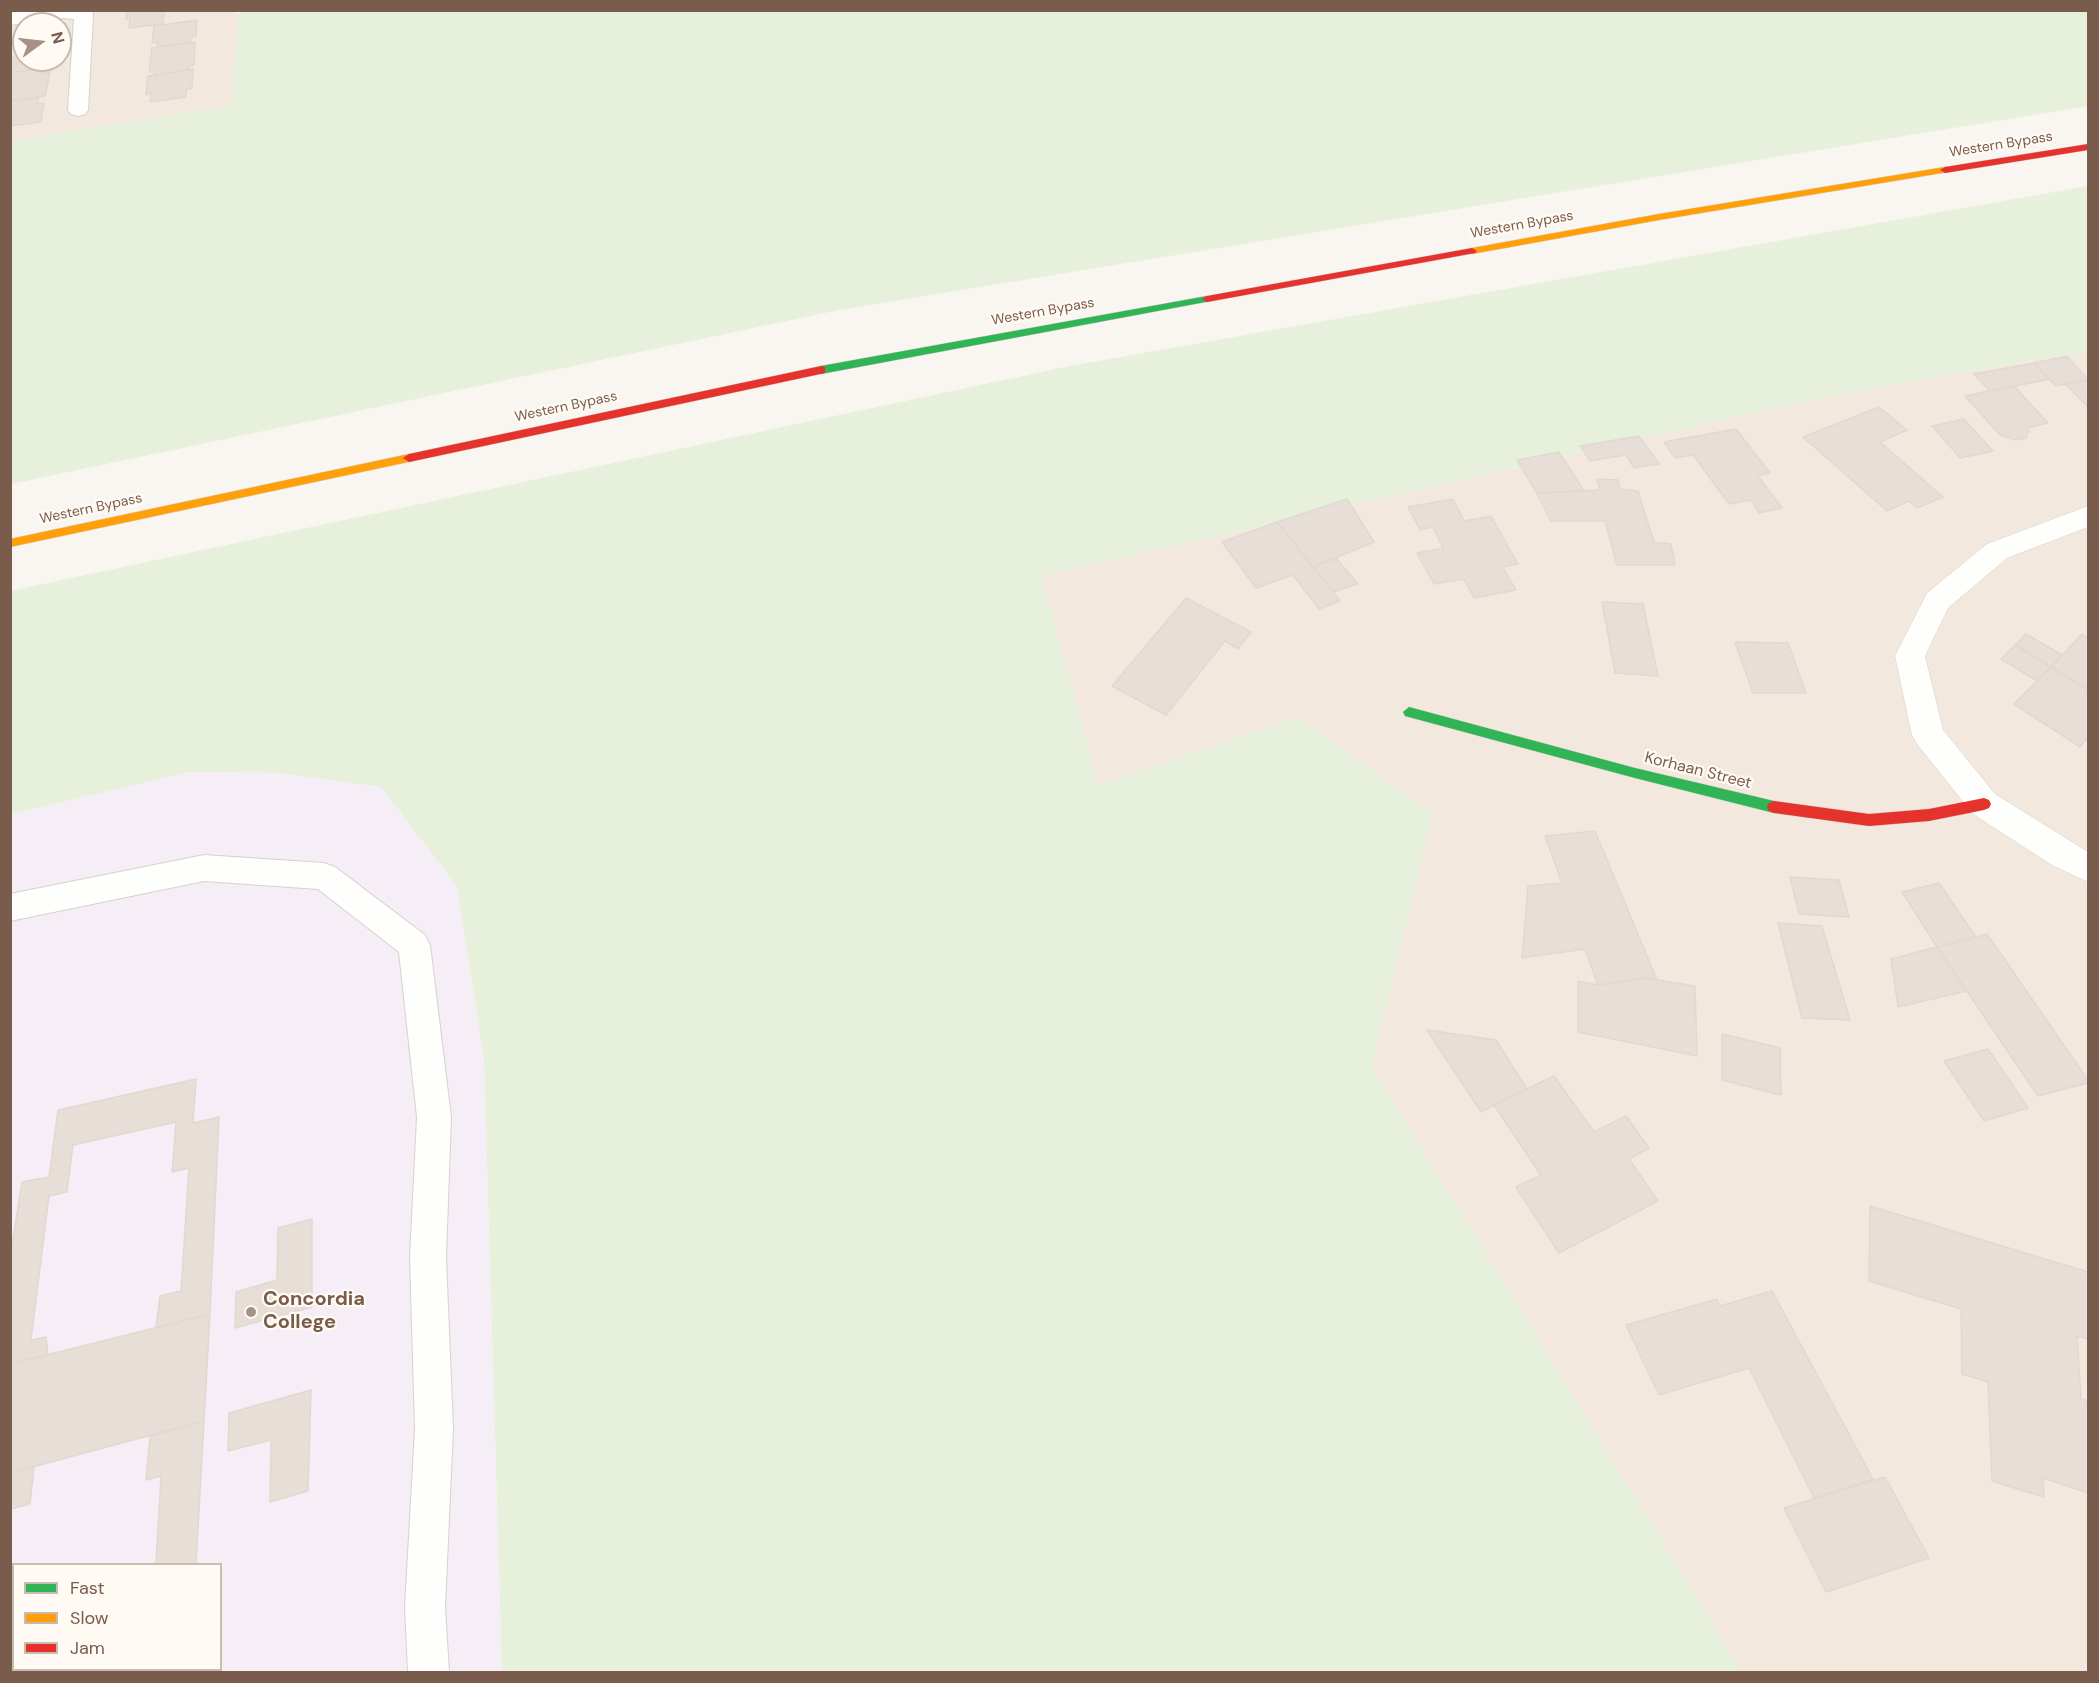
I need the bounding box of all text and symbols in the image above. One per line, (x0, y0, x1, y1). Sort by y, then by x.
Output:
north arrow (12, 12, 72, 72)
text: N (46, 29, 70, 46)
street label: Western Bypass (1948, 129, 2054, 161)
street label: Western Bypass (1469, 208, 1575, 242)
street label: Western Bypass (990, 295, 1096, 329)
street label: Western Bypass (513, 388, 619, 426)
street label: Western Bypass (38, 490, 144, 528)
street label: Korhaan Street (1642, 748, 1754, 794)
place label: Concordia College (263, 1288, 365, 1335)
marker: Concordia College (244, 1305, 258, 1319)
legend (12, 1563, 222, 1671)
text: Fast (70, 1576, 105, 1600)
text: Slow (70, 1606, 109, 1630)
text: Jam (70, 1636, 105, 1660)

